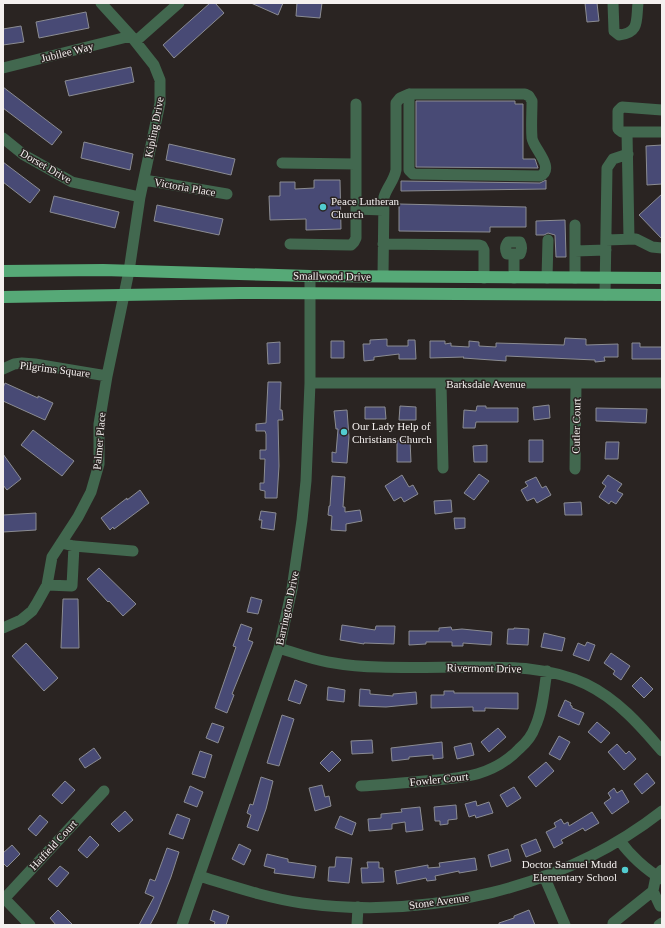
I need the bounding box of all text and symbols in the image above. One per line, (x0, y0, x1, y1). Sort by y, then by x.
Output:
street label: Jubilee Way (40, 40, 95, 64)
street label: Kipling Drive (142, 96, 166, 158)
street label: Dorset Drive (18, 147, 74, 186)
street label: Victoria Place (153, 176, 217, 198)
place label: Peace Lutheran Church (331, 195, 400, 220)
marker: Peace Lutheran Church (318, 202, 328, 212)
street label: Smallwood Drive (293, 269, 371, 283)
street label: Pilgrims Square (19, 359, 91, 379)
street label: Barksdale Avenue (446, 378, 526, 390)
street label: Cutler Court (570, 398, 582, 454)
street label: Palmer Place (91, 412, 108, 470)
place label: Our Lady Help of Christians Church (352, 420, 432, 445)
marker: Our Lady Help of Christians Church (339, 427, 349, 437)
street label: Barrington Drive (273, 570, 301, 646)
street label: Rivermont Drive (446, 661, 522, 675)
street label: Fowler Court (409, 770, 469, 788)
street label: Hatfield Court (27, 818, 79, 872)
place label: Doctor Samuel Mudd Elementary School (522, 858, 617, 883)
marker: Doctor Samuel Mudd Elementary School (620, 865, 630, 875)
street label: Stone Avenue (408, 891, 470, 911)

